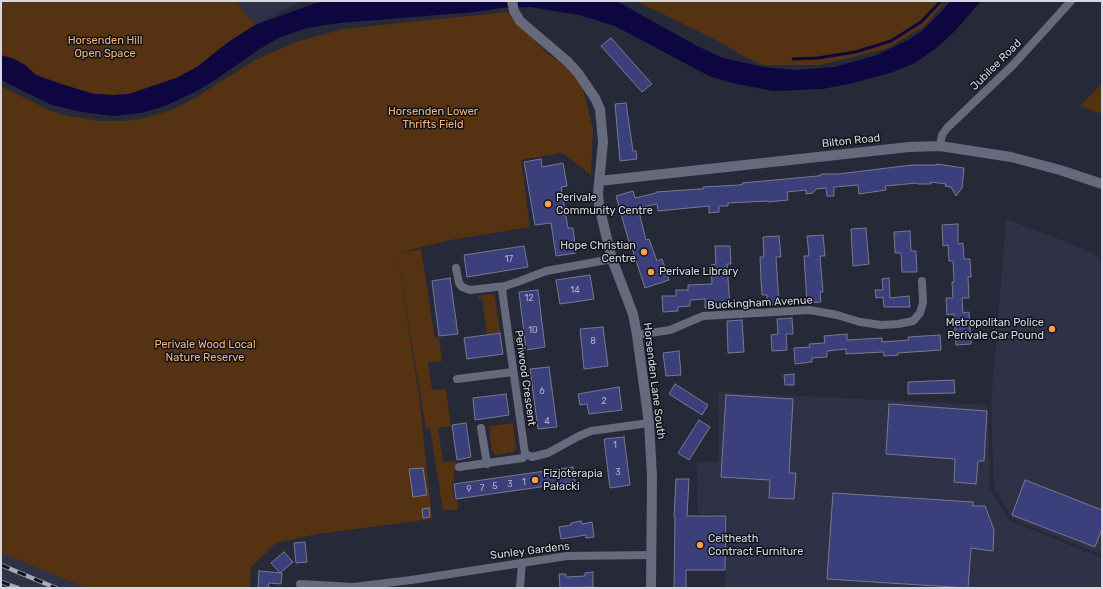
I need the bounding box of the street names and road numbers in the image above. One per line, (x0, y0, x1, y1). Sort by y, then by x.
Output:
street label: Jubilee Road (968, 37, 1024, 93)
street label: Bilton Road (821, 131, 881, 151)
street label: Buckingham Avenue (707, 294, 813, 312)
street label: Horsenden Lane South (640, 322, 668, 440)
street label: Periwood Crescent (512, 329, 538, 427)
street label: Sunley Gardens (489, 540, 571, 562)

